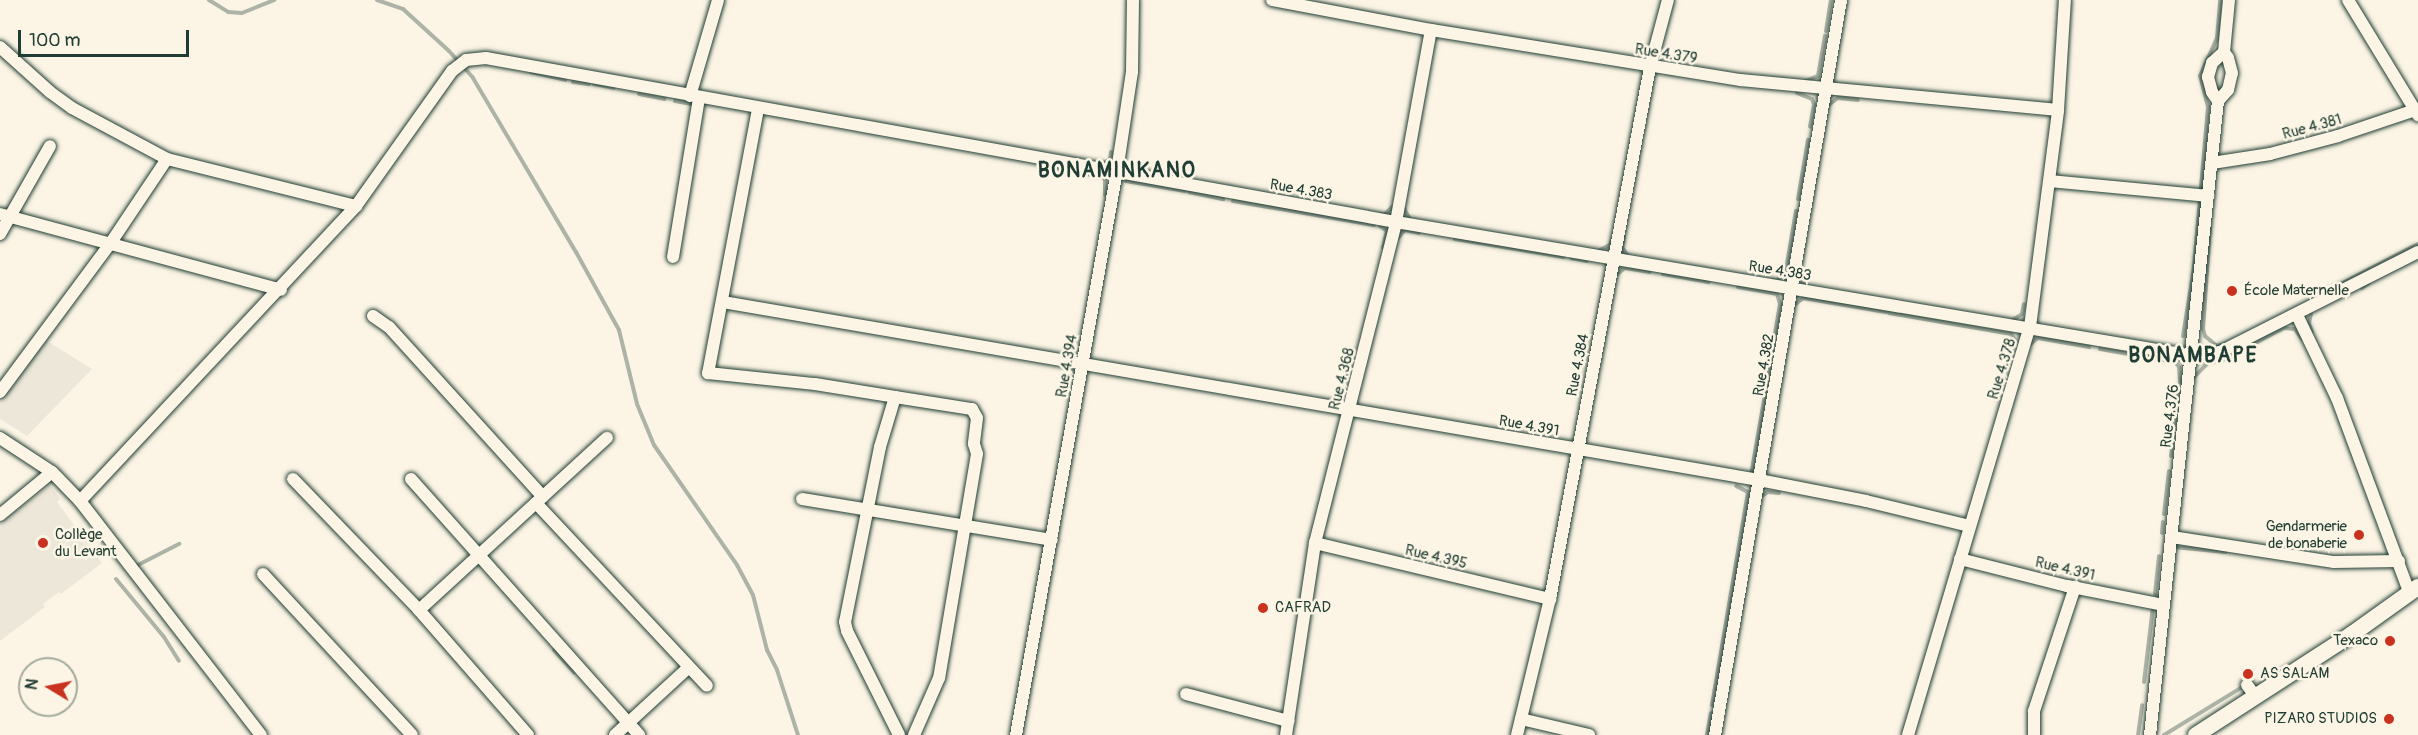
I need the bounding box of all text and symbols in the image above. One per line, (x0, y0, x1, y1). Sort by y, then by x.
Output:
scale bar (21, 18, 192, 56)
text: 100 m (29, 29, 81, 52)
street label: Rue 4.379 (1634, 40, 1698, 68)
street label: Rue 4.381 (2280, 110, 2344, 144)
district label: BONAMINKANO (1038, 158, 1196, 184)
street label: Rue 4.383 (1268, 176, 1334, 204)
street label: Rue 4.383 (1747, 257, 1813, 285)
place label: École Maternelle (2244, 282, 2349, 300)
marker: École Maternelle (2225, 284, 2239, 298)
street label: Rue 4.384 (1563, 332, 1593, 398)
street label: Rue 4.382 (1750, 332, 1778, 398)
street label: Rue 4.394 (1053, 333, 1081, 399)
street label: Rue 4.378 (1984, 336, 2020, 402)
district label: BONAMBAPE (2128, 343, 2258, 369)
street label: Rue 4.368 (1326, 346, 1358, 412)
street label: Rue 4.376 (2157, 383, 2183, 449)
street label: Rue 4.391 (1497, 412, 1561, 440)
place label: Gendarmerie de bonaberie (2266, 517, 2347, 552)
place label: Collège du Levant (55, 525, 117, 560)
marker: Gendarmerie de bonaberie (2352, 528, 2366, 542)
marker: Collège du Levant (36, 536, 50, 550)
street label: Rue 4.395 (1403, 541, 1469, 573)
street label: Rue 4.391 (2033, 553, 2097, 585)
place label: CAFRAD (1275, 599, 1331, 617)
marker: CAFRAD (1256, 601, 1270, 615)
place label: Texaco (2333, 632, 2378, 650)
marker: Texaco (2383, 634, 2397, 648)
north arrow (18, 657, 78, 717)
place label: AS SALAM (2260, 665, 2329, 683)
marker: AS SALAM (2241, 667, 2255, 681)
text: N (21, 677, 43, 691)
place label: PIZARO STUDIOS (2264, 710, 2377, 728)
marker: PIZARO STUDIOS (2382, 712, 2396, 726)

